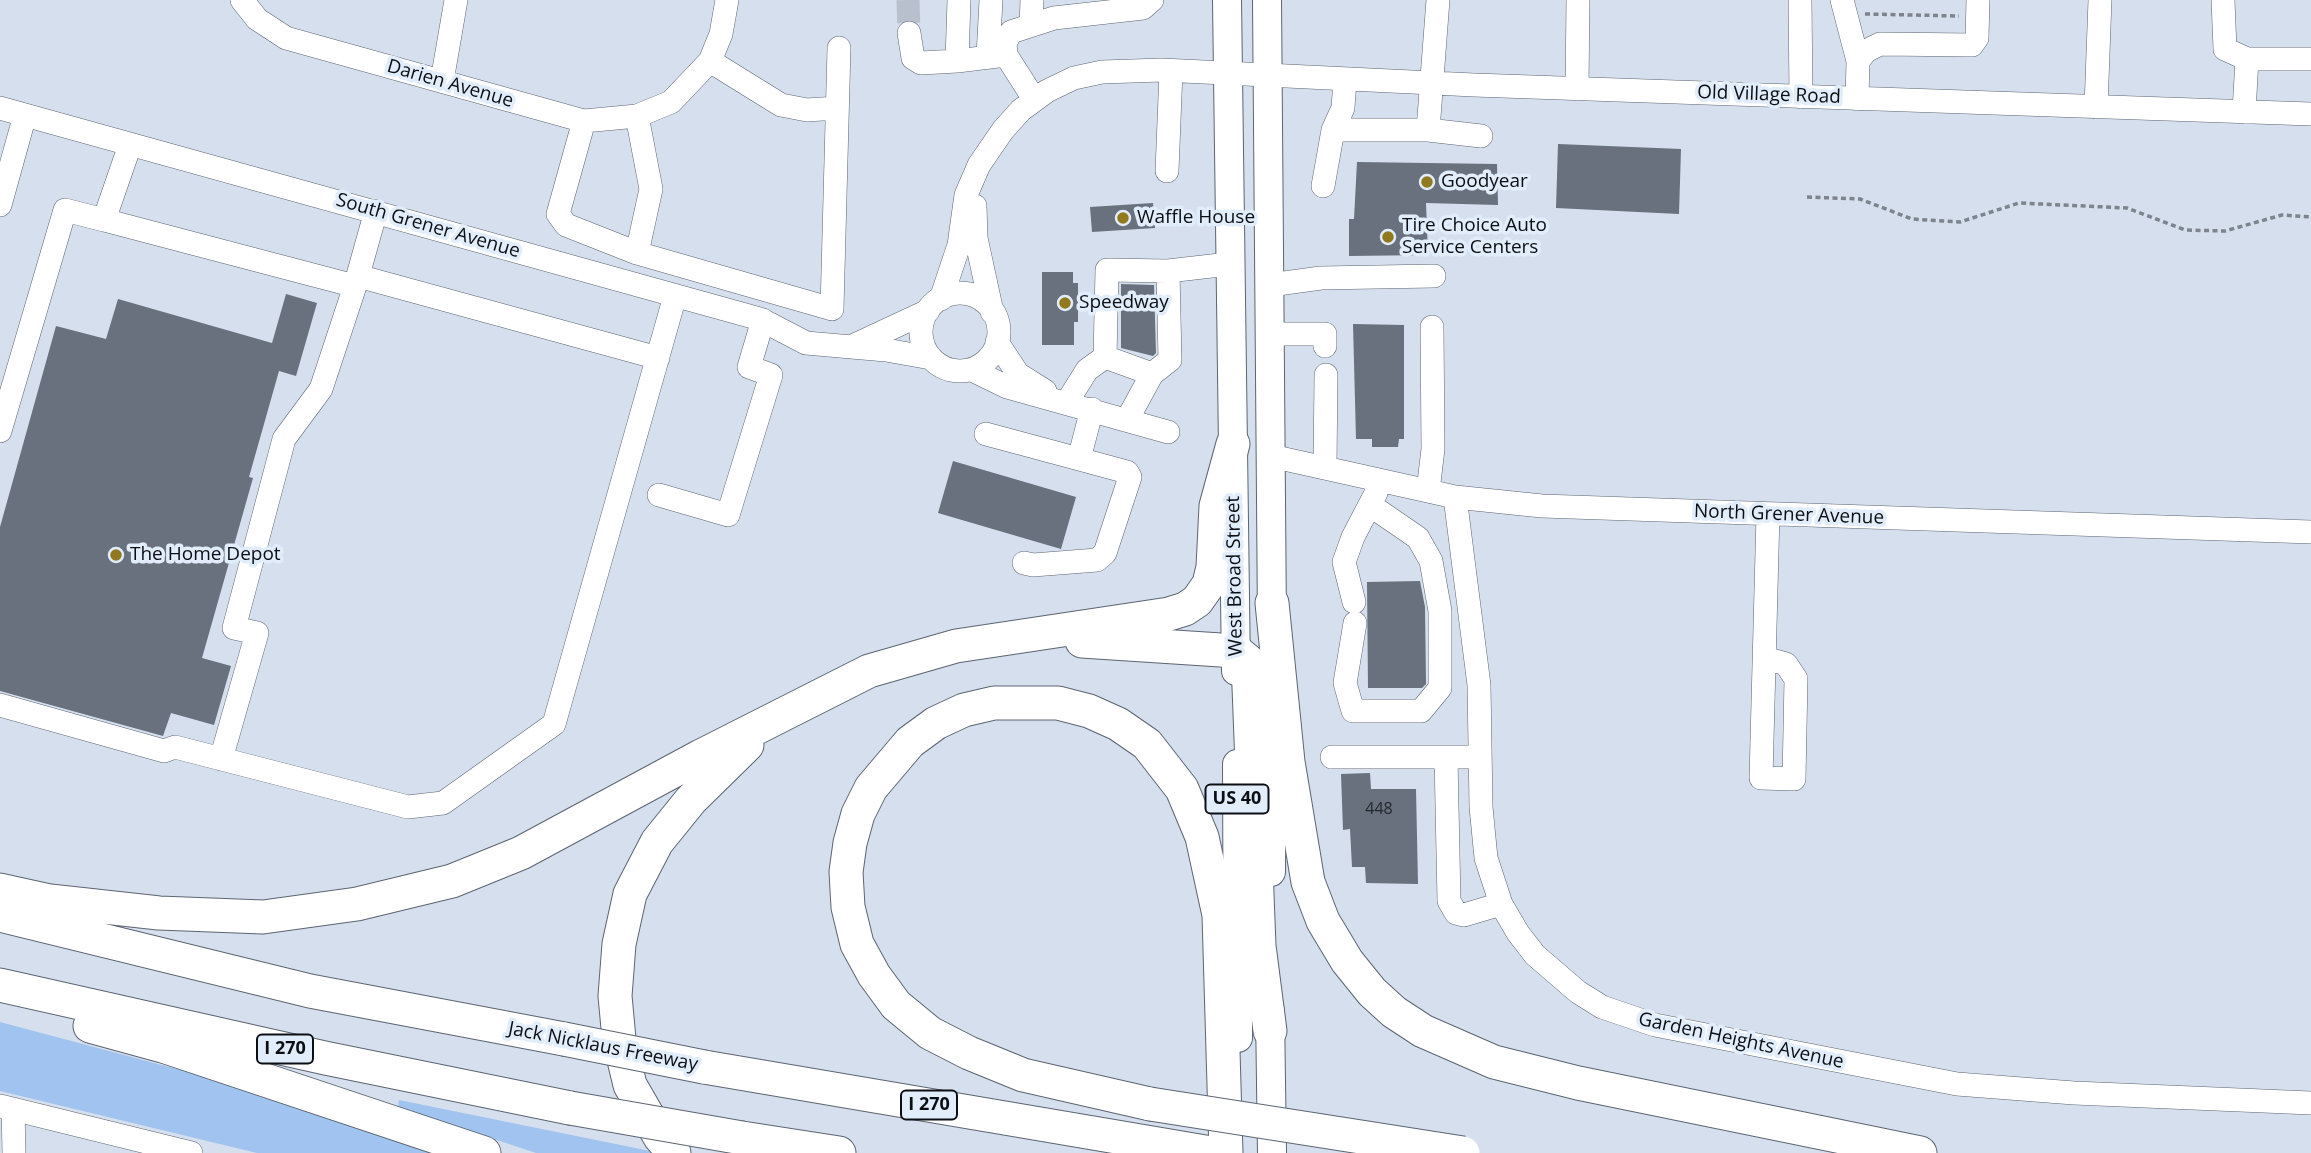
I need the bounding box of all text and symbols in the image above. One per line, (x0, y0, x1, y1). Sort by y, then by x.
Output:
street label: Darien Avenue (384, 55, 516, 113)
street label: Old Village Road (1697, 81, 1841, 109)
place label: Goodyear (1441, 171, 1528, 193)
marker: Goodyear (1419, 174, 1435, 190)
street label: South Grener Avenue (333, 189, 523, 263)
place label: Waffle House (1137, 207, 1255, 229)
marker: Waffle House (1115, 210, 1131, 226)
place label: Tire Choice Auto Service Centers (1402, 215, 1547, 259)
marker: Tire Choice Auto Service Centers (1380, 229, 1396, 245)
place label: Speedway (1079, 292, 1169, 314)
marker: Speedway (1057, 295, 1073, 311)
street label: West Broad Street (1222, 495, 1248, 657)
street label: North Grener Avenue (1694, 500, 1884, 530)
place label: The Home Depot (130, 544, 281, 566)
marker: The Home Depot (108, 547, 124, 563)
road number: US 40 (1206, 784, 1268, 814)
house number: 448 (1365, 799, 1393, 819)
street label: Garden Heights Avenue (1636, 1008, 1846, 1074)
street label: Jack Nicklaus Freeway (506, 1017, 700, 1077)
road number: I 270 (257, 1034, 313, 1064)
road number: I 270 (901, 1090, 957, 1120)

